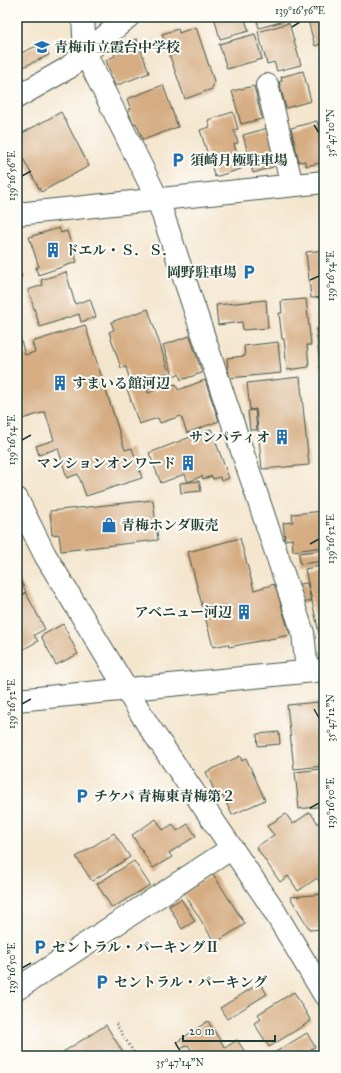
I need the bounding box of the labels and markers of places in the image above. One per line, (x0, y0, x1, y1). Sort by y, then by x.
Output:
school or university icon: 青梅市立霞台中学校 (33, 38, 51, 56)
place label: 青梅市立霞台中学校 (54, 39, 180, 56)
parking icon: 須崎月極駐車場 (169, 151, 187, 169)
place label: 須崎月極駐車場 (190, 152, 288, 169)
building icon: ドエル・Ｓ．Ｓ． (44, 241, 62, 259)
place label: ドエル・Ｓ．Ｓ． (65, 242, 176, 259)
parking icon: 岡野駐車場 (240, 263, 258, 281)
place label: 岡野駐車場 (167, 264, 237, 281)
building icon: すまいる館河辺 (51, 374, 69, 392)
place label: すまいる館河辺 (72, 375, 170, 392)
building icon: サンパティオ (273, 428, 291, 446)
place label: サンパティオ (189, 429, 270, 446)
building icon: マンションオンワード (179, 454, 197, 472)
place label: マンションオンワード (37, 455, 176, 472)
shop icon: 青梅ホンダ販売 (100, 516, 118, 534)
place label: 青梅ホンダ販売 (121, 517, 218, 534)
building icon: アベニュー河辺 (235, 603, 253, 621)
place label: アベニュー河辺 (135, 604, 232, 621)
parking icon: チケパ 青梅東青梅第２ (73, 787, 91, 805)
place label: チケパ 青梅東青梅第２ (94, 788, 236, 805)
parking icon: セントラル・パーキングⅡ (31, 938, 49, 956)
place label: セントラル・パーキングⅡ (52, 939, 219, 956)
parking icon: セントラル・パーキング (93, 973, 111, 991)
place label: セントラル・パーキング (114, 974, 267, 991)

